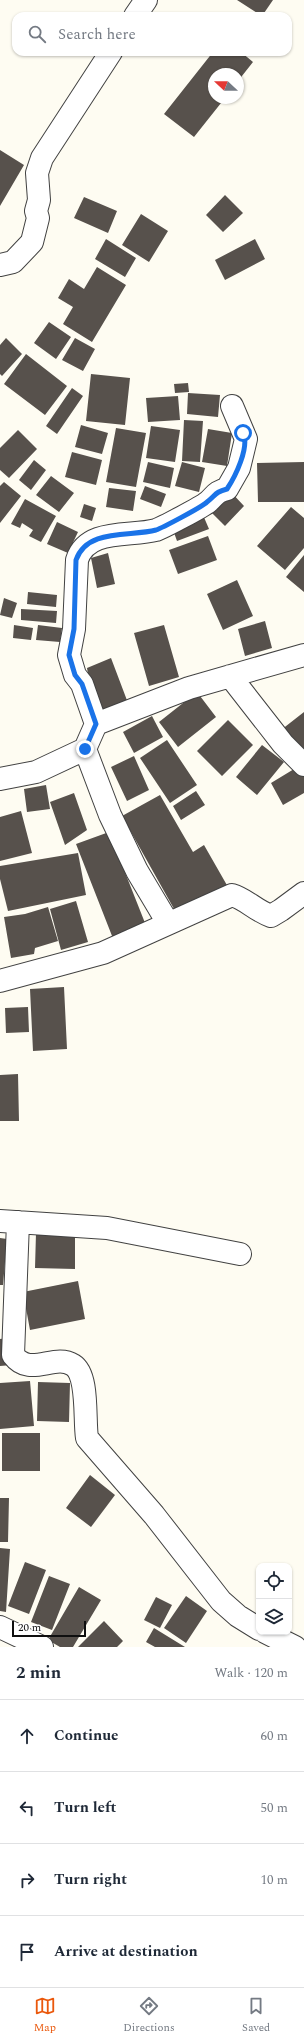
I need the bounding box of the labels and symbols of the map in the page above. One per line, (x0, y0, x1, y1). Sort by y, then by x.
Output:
north arrow (208, 68, 244, 104)
route start (234, 424, 252, 442)
route end (76, 740, 94, 758)
scale bar (12, 1619, 86, 1638)

